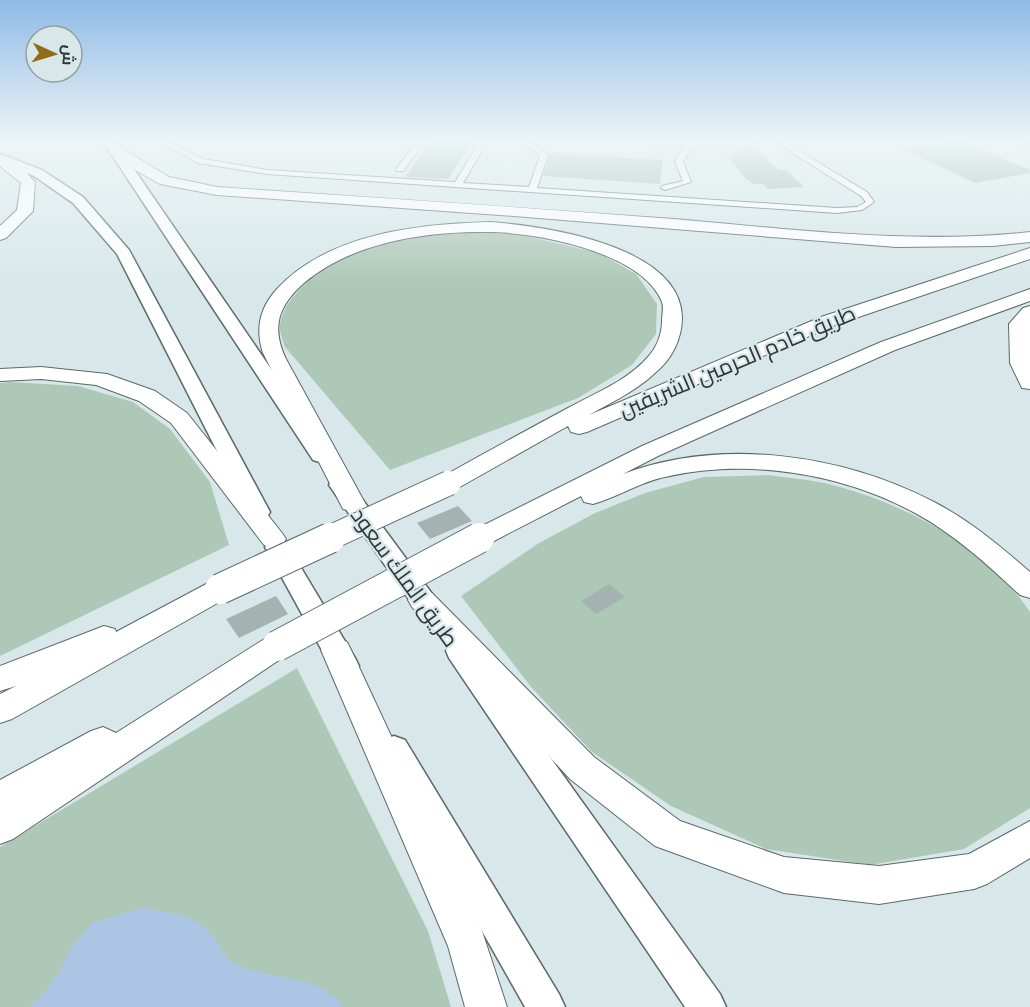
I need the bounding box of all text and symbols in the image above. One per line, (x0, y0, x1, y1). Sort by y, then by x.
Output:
north arrow (24, 24, 84, 84)
text: ش (58, 44, 80, 66)
street label: طريق خادم الحرمين الشريفين (614, 298, 860, 425)
street label: طريق الملك سعود (345, 502, 465, 652)

